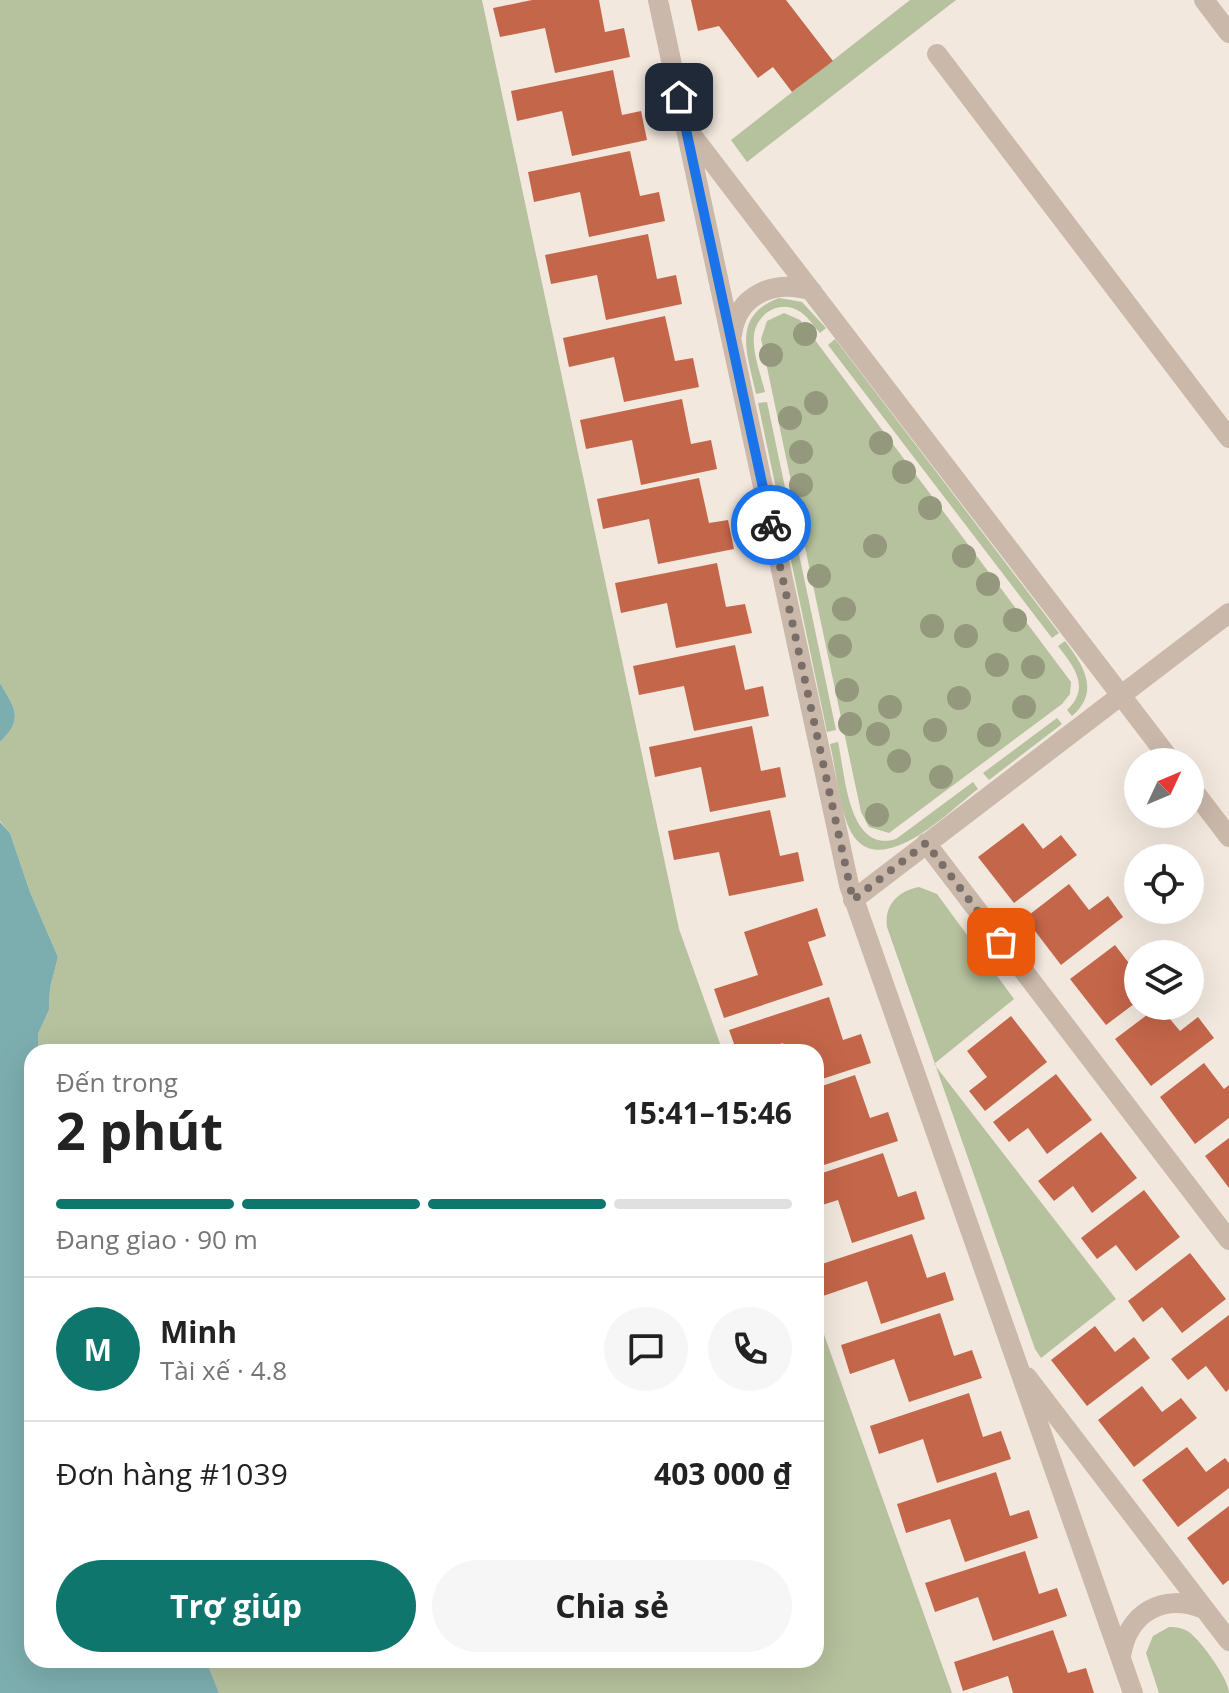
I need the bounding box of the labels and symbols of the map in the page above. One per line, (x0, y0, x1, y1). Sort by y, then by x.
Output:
pin (645, 63, 713, 131)
courier (731, 485, 811, 565)
north arrow (1124, 748, 1204, 828)
pin (967, 908, 1035, 976)

